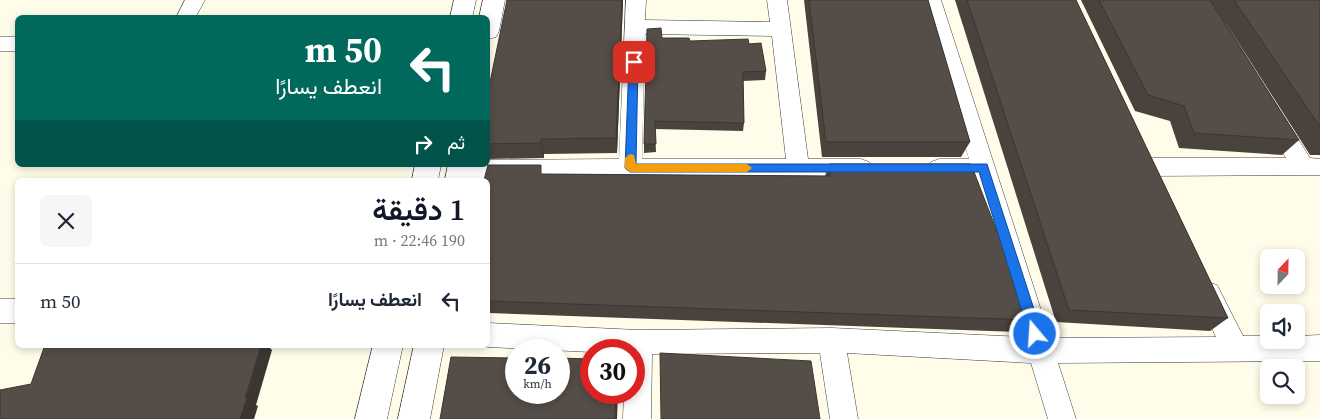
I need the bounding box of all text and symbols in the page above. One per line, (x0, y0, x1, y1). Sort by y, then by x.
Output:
text: 50 m (305, 26, 382, 74)
icon: left (400, 35, 465, 100)
pin (613, 41, 655, 83)
icon: arrive (620, 48, 648, 76)
text: انعطف يسارًا (275, 71, 382, 101)
text: ثم (447, 129, 465, 155)
icon: right (409, 130, 437, 158)
text: 1 دقيقة (372, 189, 465, 230)
button: close (40, 195, 92, 247)
text: 190 m · 22:46 (374, 229, 465, 251)
north arrow (1260, 249, 1305, 294)
map controls (1260, 249, 1305, 404)
text: انعطف يسارًا (328, 286, 422, 312)
icon: left (437, 287, 465, 315)
text: 50 m (40, 288, 81, 314)
button: sound (1260, 304, 1305, 349)
position arrow (1008, 307, 1060, 359)
speed limit sign: 30 (580, 339, 645, 404)
text: 26 (524, 348, 551, 382)
button: search (1260, 359, 1305, 404)
text: km/h (523, 376, 552, 392)

